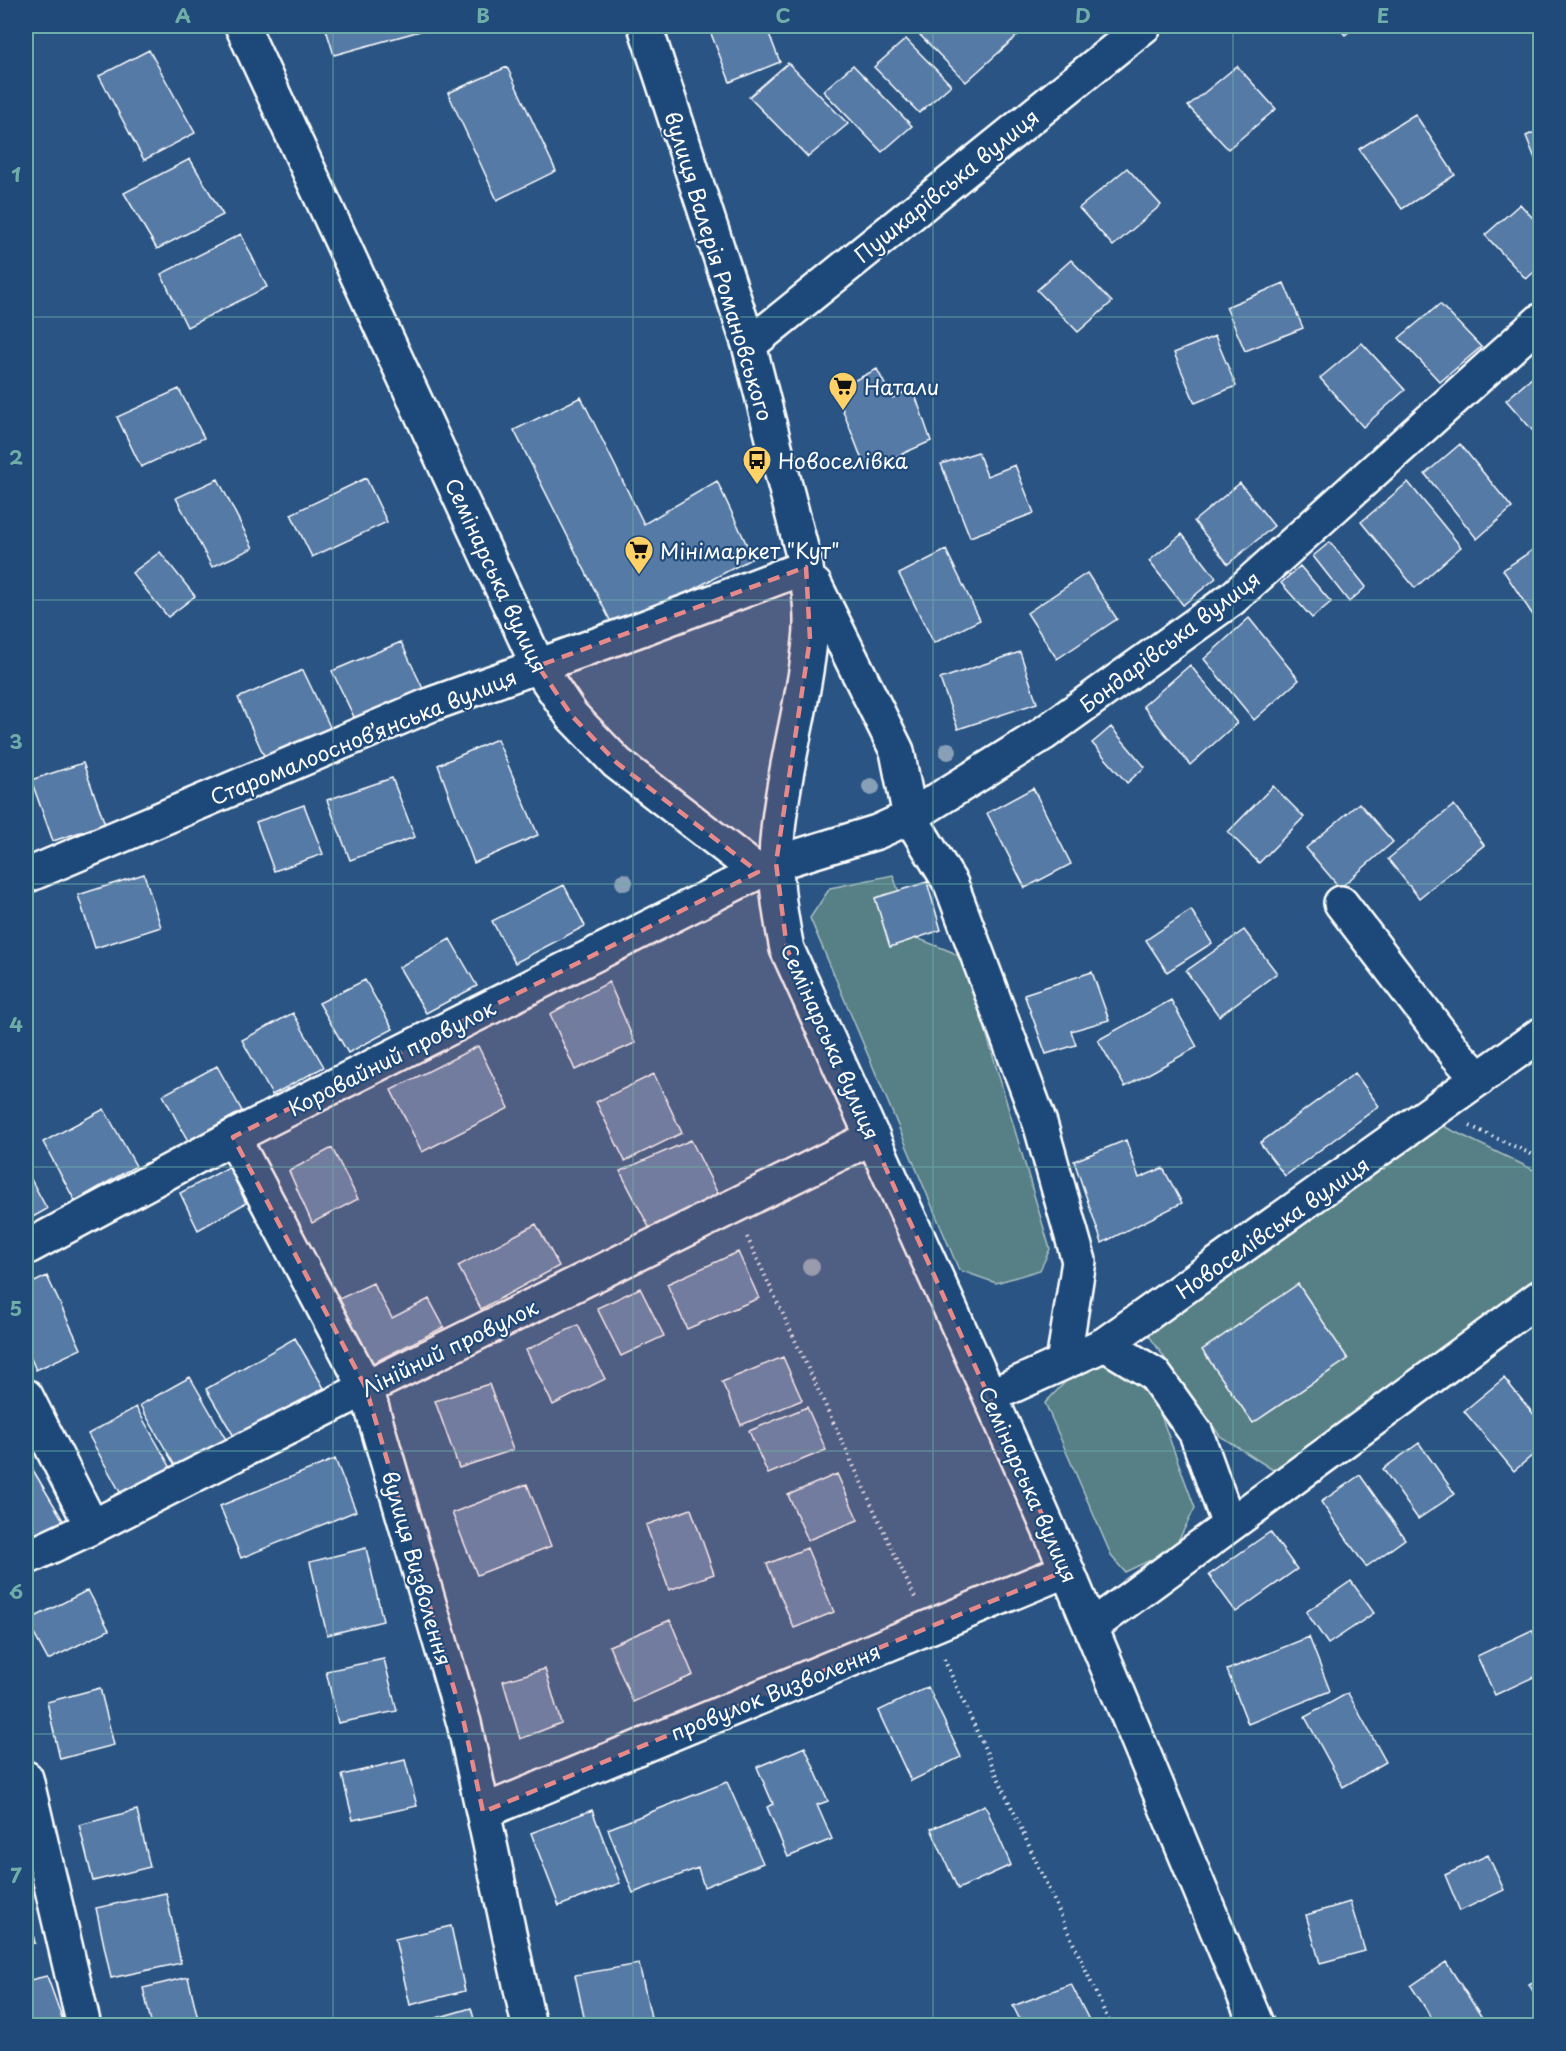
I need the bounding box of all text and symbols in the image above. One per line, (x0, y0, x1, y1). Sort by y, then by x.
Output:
text: A (175, 0, 191, 30)
text: B (476, 0, 490, 30)
text: C (775, 0, 791, 30)
text: D (1075, 0, 1091, 30)
text: E (1377, 0, 1389, 30)
street label: Пушкарівська вулиця (847, 100, 1045, 270)
street label: вулиця Валерія Романовського (658, 107, 782, 425)
text: 1 (11, 159, 21, 189)
supermarket icon: Натали (827, 370, 859, 412)
place label: Натали (864, 370, 939, 402)
text: 2 (9, 442, 23, 472)
bus stop icon: Новоселівка (741, 444, 773, 486)
place label: Новоселівка (778, 444, 908, 476)
street label: Семінарська вулиця (438, 472, 556, 678)
supermarket icon: Мінімаркет "Кут" (623, 534, 655, 576)
place label: Мінімаркет "Кут" (660, 534, 840, 566)
street label: Бондарівська вулиця (1072, 562, 1266, 720)
street label: Старомалооснов’янська вулиця (205, 660, 521, 812)
text: 3 (9, 726, 23, 756)
street label: Семінарська вулиця (773, 938, 889, 1144)
street label: Коровайний провулок (282, 990, 501, 1123)
text: 4 (9, 1009, 23, 1039)
street label: Новоселівська вулиця (1169, 1148, 1375, 1306)
street label: Лінійний провулок (355, 1290, 544, 1404)
text: 5 (10, 1293, 22, 1323)
street label: Семінарська вулиця (971, 1381, 1087, 1587)
street label: вулиця Визволення (375, 1467, 461, 1669)
text: 6 (9, 1576, 23, 1606)
street label: провулок Визволення (665, 1634, 885, 1748)
text: 7 (10, 1860, 22, 1890)

